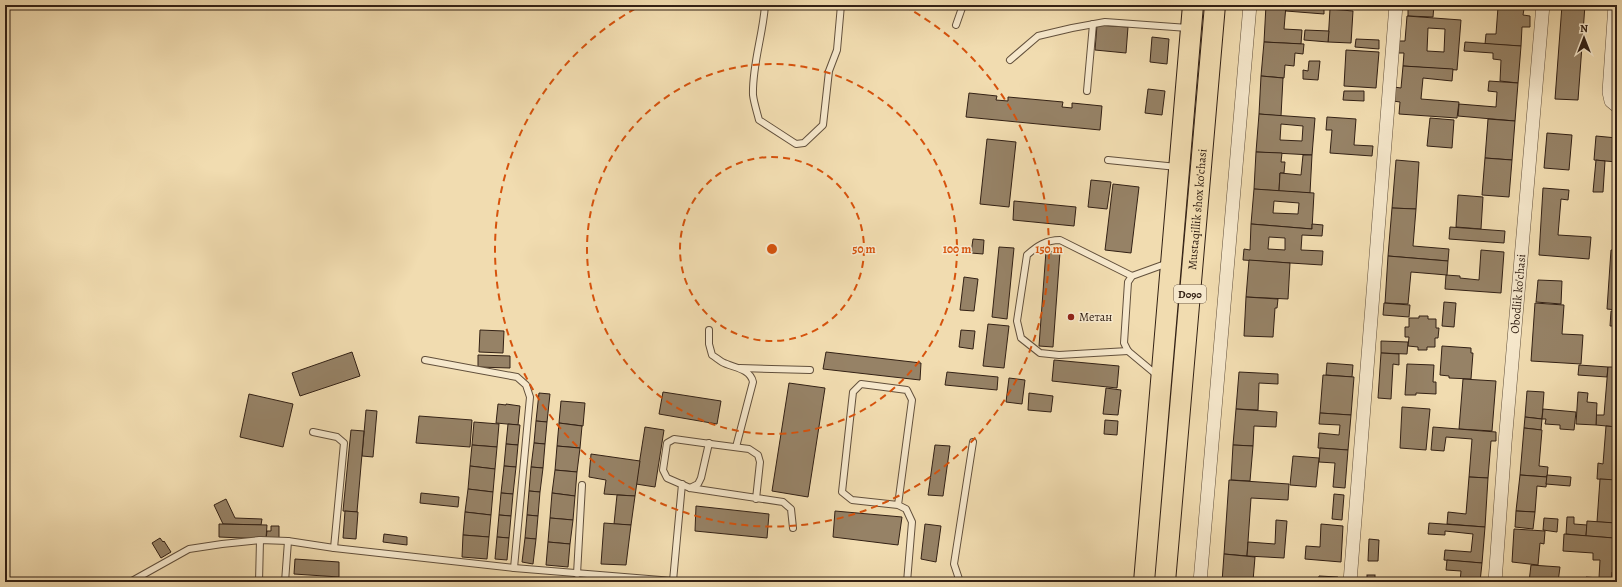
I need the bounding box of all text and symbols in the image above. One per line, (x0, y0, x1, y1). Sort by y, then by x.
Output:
north arrow (1564, 18, 1604, 58)
text: N (1580, 21, 1588, 36)
street label: Mustaqillik shox ko'chasi (1184, 148, 1211, 271)
text: 50 m (852, 241, 876, 257)
text: 100 m (943, 241, 971, 257)
text: 150 m (1035, 241, 1063, 257)
centre of rings (765, 242, 779, 256)
street label: Obodlik ko'chasi (1507, 253, 1529, 334)
road number: D090 (1174, 285, 1206, 303)
place label: Метан (1079, 309, 1112, 325)
marker: Метан (1066, 312, 1076, 322)

